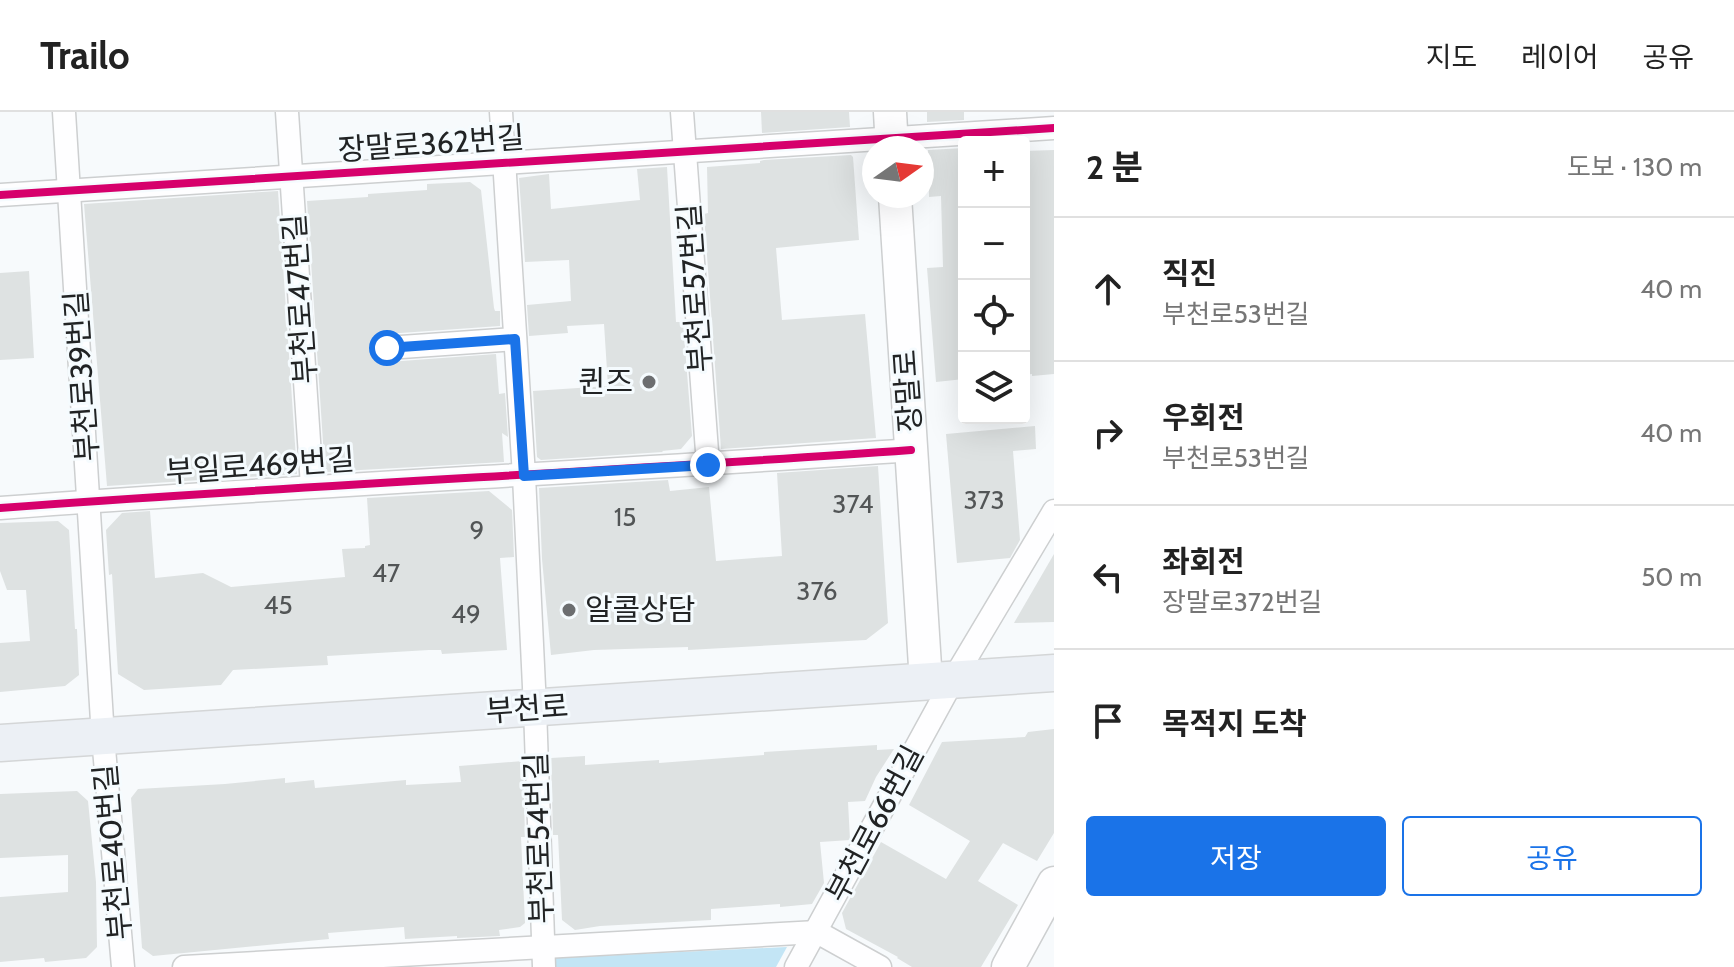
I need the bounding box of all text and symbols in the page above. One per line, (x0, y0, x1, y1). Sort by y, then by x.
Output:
text: Trailo (40, 32, 130, 79)
text: 지도 (1426, 40, 1477, 74)
text: 레이어 (1521, 40, 1598, 74)
text: 공유 (1642, 40, 1694, 74)
street label: 장말로362번길 (336, 119, 526, 168)
north arrow (862, 136, 934, 208)
map controls (958, 136, 1030, 424)
button: + (958, 136, 1030, 208)
text: 2 분 (1086, 146, 1143, 188)
text: 도보 · 130 m (1567, 151, 1702, 183)
street label: 부천로57번길 (670, 202, 719, 374)
button: − (958, 208, 1030, 280)
street label: 부천로47번길 (275, 213, 324, 385)
text: 직진 (1162, 255, 1217, 292)
icon: ahead (1086, 267, 1130, 311)
text: 40 m (1640, 273, 1702, 305)
button: locate (958, 280, 1030, 352)
street label: 부천로39번길 (57, 289, 106, 463)
text: 부천로53번길 (1162, 298, 1310, 330)
route start (369, 330, 405, 366)
street label: 장말로 (886, 348, 929, 434)
button: layers (958, 352, 1030, 424)
place label: 퀸즈 (578, 363, 633, 400)
marker: 퀸즈 (640, 373, 658, 391)
text: 우회전 (1162, 399, 1245, 436)
icon: right (1086, 411, 1130, 455)
text: 40 m (1640, 417, 1702, 449)
street label: 부일로469번길 (164, 440, 356, 491)
text: 부천로53번길 (1162, 442, 1310, 474)
route end (690, 447, 726, 483)
house number: 373 (963, 484, 1005, 516)
house number: 374 (832, 488, 874, 520)
house number: 15 (614, 501, 636, 533)
house number: 9 (470, 514, 484, 546)
text: 좌회전 (1162, 543, 1245, 580)
icon: left (1086, 555, 1130, 599)
house number: 47 (372, 557, 400, 589)
text: 50 m (1641, 561, 1702, 593)
house number: 376 (796, 575, 838, 607)
text: 장말로372번길 (1162, 586, 1322, 618)
house number: 45 (263, 589, 293, 621)
place label: 알콜상담 (585, 591, 695, 628)
house number: 49 (451, 598, 481, 630)
marker: 알콜상담 (560, 601, 578, 619)
street label: 부천로 (484, 687, 570, 730)
icon: arrive (1086, 699, 1130, 743)
text: 목적지 도착 (1162, 705, 1307, 742)
street label: 부천로66번길 (818, 739, 931, 908)
street label: 부천로54번길 (517, 752, 560, 924)
street label: 부천로40번길 (86, 763, 139, 941)
button: 저장 (1086, 816, 1386, 896)
button: 공유 (1402, 816, 1702, 896)

